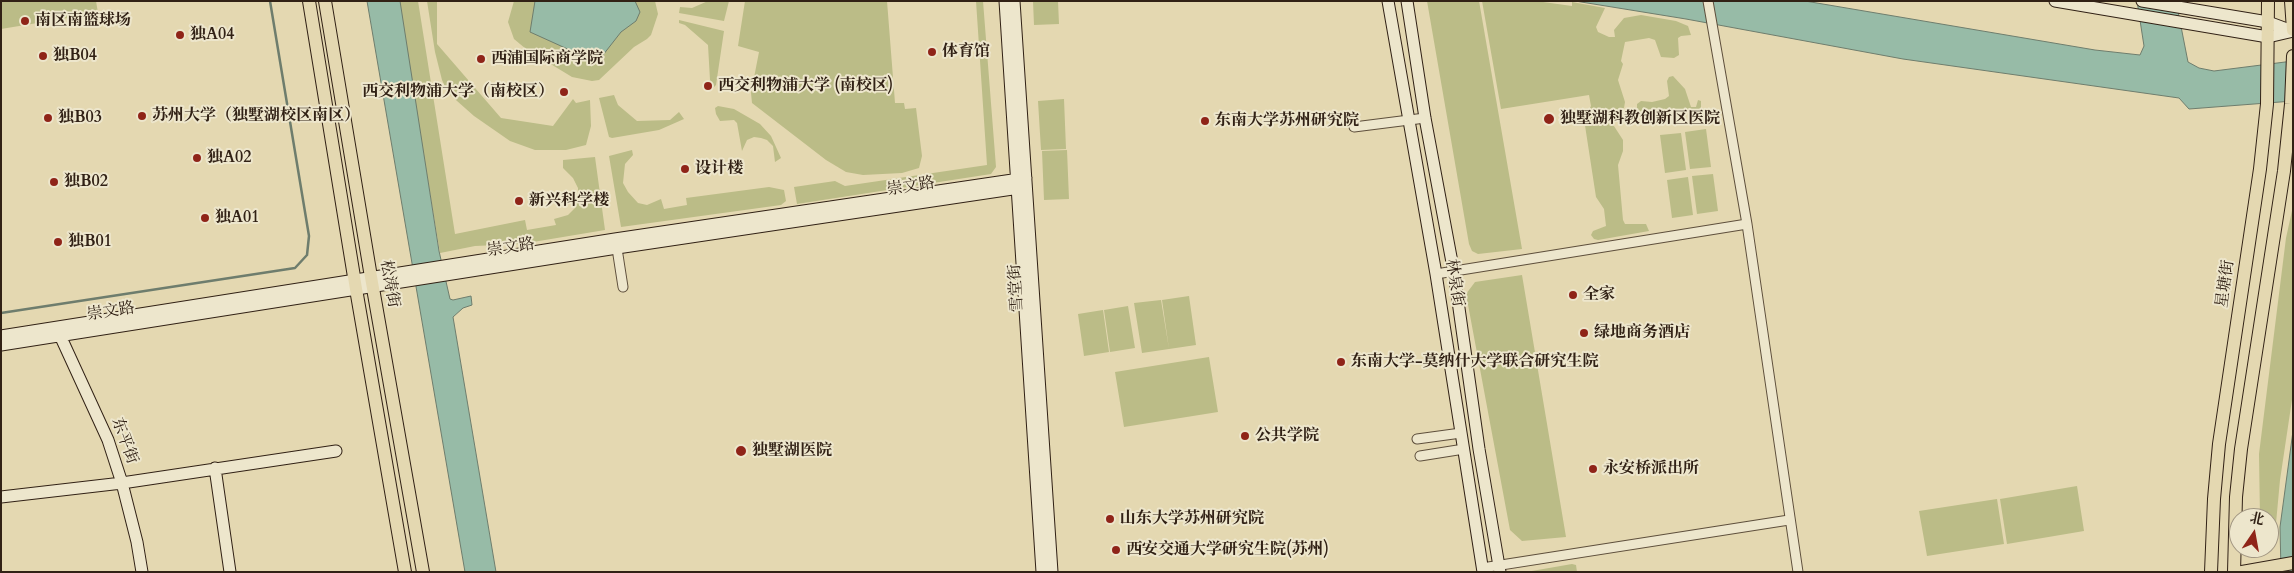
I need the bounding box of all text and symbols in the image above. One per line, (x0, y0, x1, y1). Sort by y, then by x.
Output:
place label: 南区南篮球场 (35, 11, 131, 31)
marker: 南区南篮球场 (19, 15, 31, 27)
place label: 独A04 (190, 25, 234, 45)
marker: 独A04 (174, 29, 186, 41)
place label: 体育馆 (942, 42, 990, 62)
place label: 独B04 (53, 46, 97, 66)
marker: 体育馆 (926, 46, 938, 58)
place label: 西浦国际商学院 (491, 49, 603, 69)
marker: 独B04 (37, 50, 49, 62)
marker: 西浦国际商学院 (475, 53, 487, 65)
place label: 西交利物浦大学 (南校区) (718, 76, 893, 96)
marker: 西交利物浦大学 (南校区) (702, 80, 714, 92)
place label: 西交利物浦大学（南校区） (362, 82, 554, 102)
marker: 西交利物浦大学（南校区） (558, 86, 570, 98)
place label: 苏州大学（独墅湖校区南区） (152, 106, 360, 126)
place label: 独B03 (58, 108, 102, 128)
place label: 独墅湖科教创新区医院 (1560, 109, 1720, 129)
marker: 苏州大学（独墅湖校区南区） (136, 110, 148, 122)
place label: 东南大学苏州研究院 (1215, 111, 1359, 131)
marker: 独B03 (42, 112, 54, 124)
marker: 独墅湖科教创新区医院 (1542, 112, 1556, 126)
marker: 东南大学苏州研究院 (1199, 115, 1211, 127)
place label: 独A02 (207, 148, 251, 168)
marker: 独A02 (191, 152, 203, 164)
place label: 设计楼 (695, 159, 743, 179)
marker: 设计楼 (679, 163, 691, 175)
place label: 独B02 (64, 172, 108, 192)
street label: 崇文路 (886, 174, 936, 200)
marker: 独B02 (48, 176, 60, 188)
place label: 新兴科学楼 (529, 191, 609, 211)
marker: 新兴科学楼 (513, 195, 525, 207)
place label: 独A01 (215, 208, 259, 228)
marker: 独A01 (199, 212, 211, 224)
place label: 独B01 (68, 232, 112, 252)
street label: 崇文路 (486, 235, 536, 261)
marker: 独B01 (52, 236, 64, 248)
street label: 林泉街 (1441, 258, 1467, 308)
street label: 松涛街 (375, 259, 403, 309)
street label: 星塘街 (2213, 259, 2239, 309)
street label: 雪堂街 (1006, 263, 1028, 313)
place label: 全家 (1583, 285, 1615, 305)
marker: 全家 (1567, 289, 1579, 301)
street label: 崇文路 (86, 299, 136, 325)
place label: 绿地商务酒店 (1594, 323, 1690, 343)
marker: 绿地商务酒店 (1578, 327, 1590, 339)
place label: 东南大学-莫纳什大学联合研究生院 (1351, 352, 1599, 372)
marker: 东南大学-莫纳什大学联合研究生院 (1335, 356, 1347, 368)
street label: 东平街 (107, 415, 141, 467)
place label: 公共学院 (1255, 426, 1319, 446)
marker: 公共学院 (1239, 430, 1251, 442)
place label: 独墅湖医院 (752, 441, 832, 461)
marker: 独墅湖医院 (734, 444, 748, 458)
place label: 永安桥派出所 (1603, 459, 1699, 479)
marker: 永安桥派出所 (1587, 463, 1599, 475)
north arrow (2229, 508, 2279, 558)
text: 北 (2248, 508, 2266, 530)
place label: 山东大学苏州研究院 (1120, 509, 1264, 529)
marker: 山东大学苏州研究院 (1104, 513, 1116, 525)
place label: 西安交通大学研究生院(苏州) (1126, 540, 1329, 560)
marker: 西安交通大学研究生院(苏州) (1110, 544, 1122, 556)

